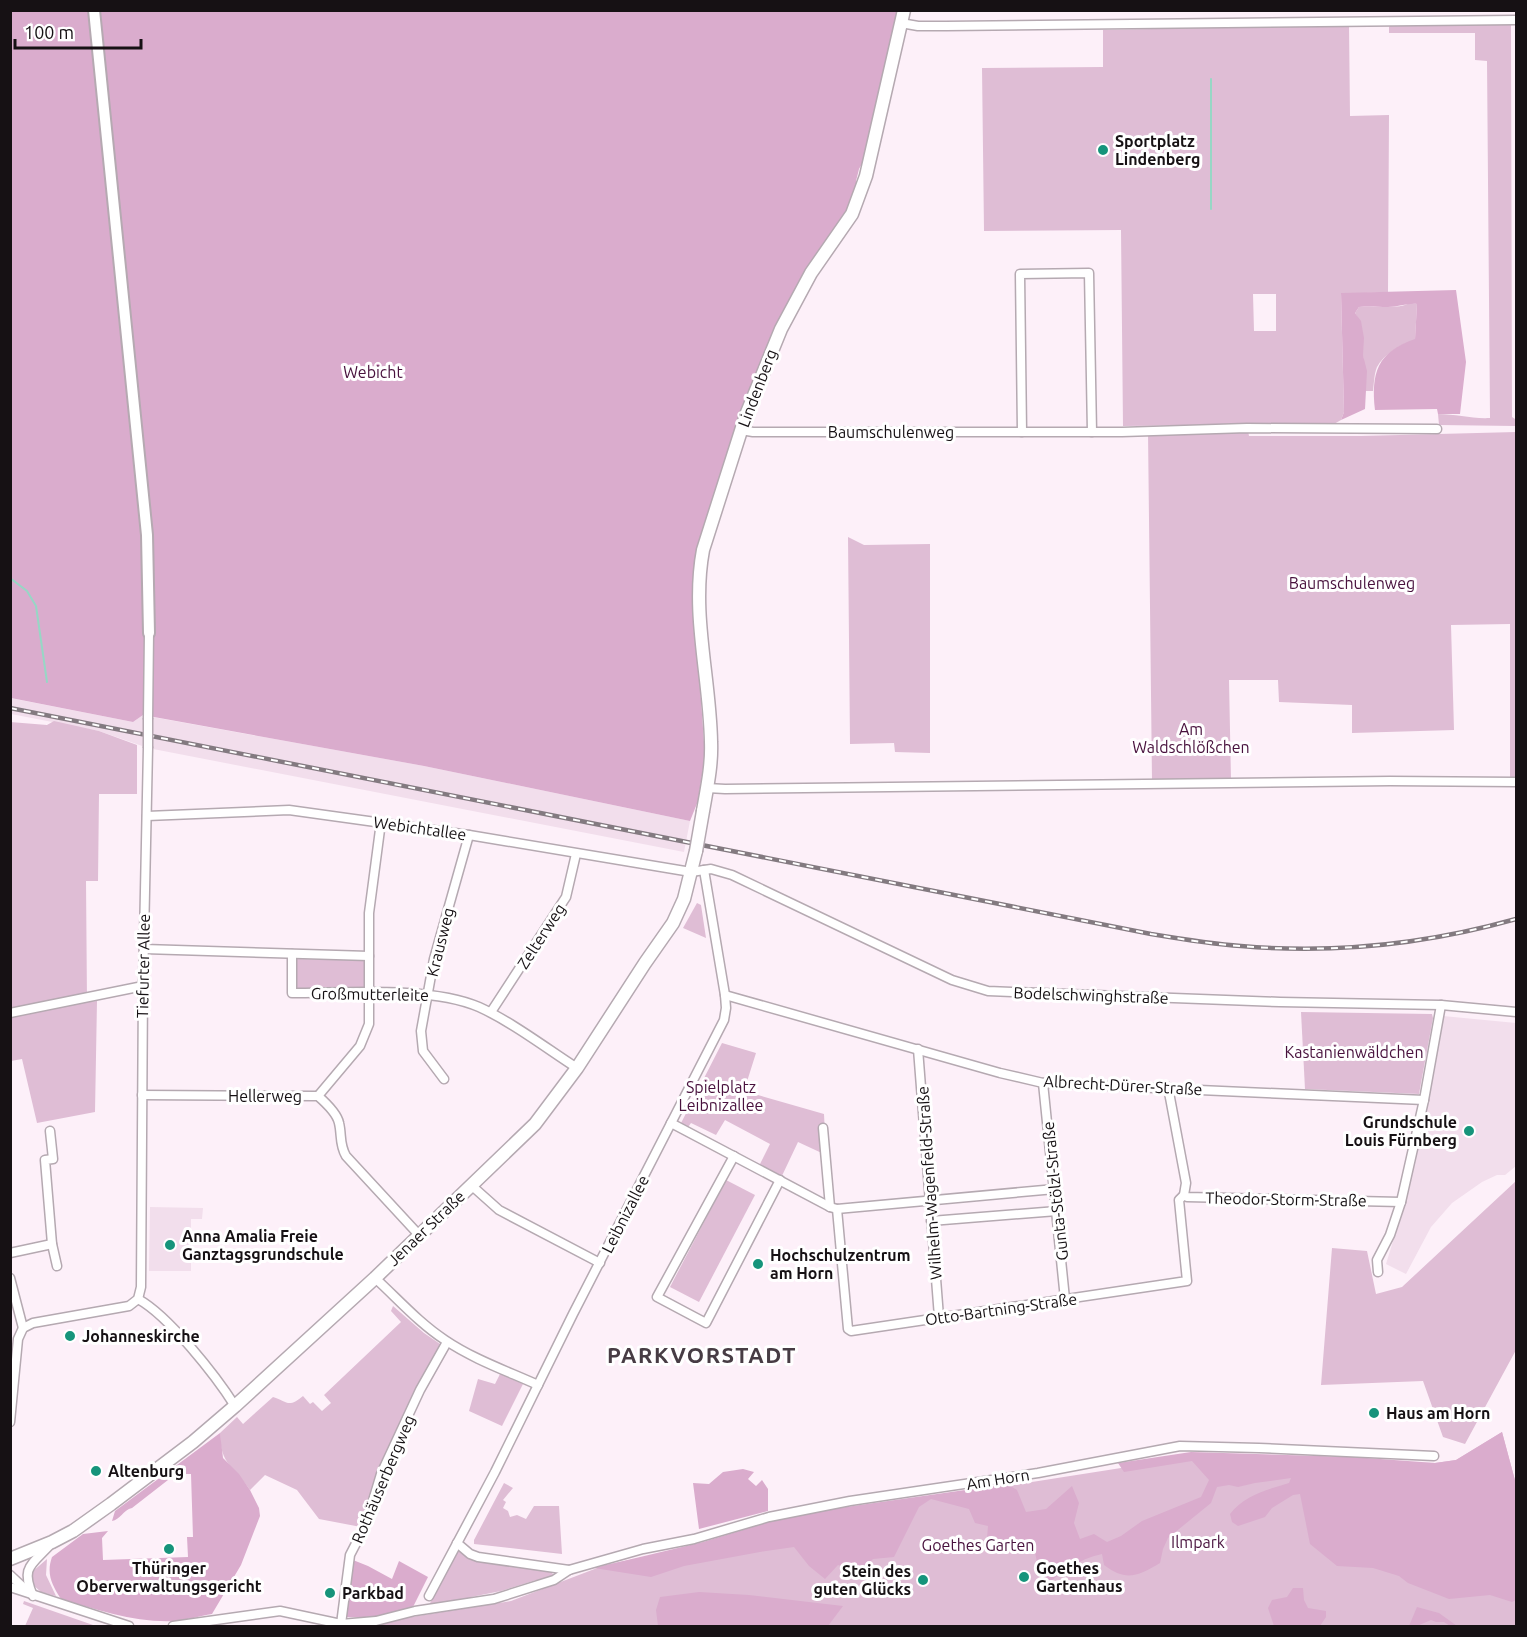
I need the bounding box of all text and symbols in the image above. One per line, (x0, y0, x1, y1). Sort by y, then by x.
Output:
scale bar (15, 12, 141, 50)
text: 100 m (24, 22, 74, 42)
place label: Sportplatz Lindenberg (1115, 132, 1200, 168)
marker: Sportplatz Lindenberg (1096, 143, 1110, 157)
street label: Lindenberg (734, 347, 780, 429)
park label: Webicht (343, 363, 403, 381)
street label: Baumschulenweg (828, 423, 954, 441)
park label: Baumschulenweg (1289, 574, 1415, 592)
park label: Am Waldschlößchen (1132, 720, 1250, 756)
street label: Webichtallee (372, 813, 468, 843)
street label: Zelterweg (513, 900, 569, 972)
street label: Krausweg (423, 906, 457, 978)
street label: Tiefurter Allee (133, 914, 153, 1018)
street label: Bodelschwinghstraße (1013, 983, 1169, 1007)
street label: Großmutterleite (311, 984, 429, 1004)
park label: Kastanienwäldchen (1284, 1043, 1424, 1061)
street label: Albrecht-Dürer-Straße (1043, 1072, 1203, 1098)
park label: Spielplatz Leibnizallee (679, 1078, 763, 1114)
street label: Wilhelm-Wagenfeld-Straße (913, 1086, 945, 1280)
street label: Hellerweg (228, 1087, 302, 1105)
place label: Grundschule Louis Fürnberg (1345, 1113, 1457, 1149)
street label: Gunta-Stölzl-Straße (1039, 1121, 1071, 1261)
marker: Grundschule Louis Fürnberg (1462, 1124, 1476, 1138)
street label: Leibnizallee (598, 1172, 652, 1256)
street label: Jenaer Straße (384, 1187, 468, 1269)
street label: Theodor-Storm-Straße (1205, 1189, 1367, 1209)
place label: Anna Amalia Freie Ganztagsgrundschule (182, 1227, 344, 1263)
marker: Anna Amalia Freie Ganztagsgrundschule (163, 1238, 177, 1252)
place label: Hochschulzentrum am Horn (770, 1246, 910, 1282)
marker: Hochschulzentrum am Horn (751, 1257, 765, 1271)
street label: Otto-Bartning-Straße (924, 1289, 1078, 1329)
place label: Johanneskirche (82, 1327, 200, 1345)
marker: Johanneskirche (63, 1329, 77, 1343)
district label: PARKVORSTADT (607, 1342, 797, 1367)
place label: Haus am Horn (1386, 1404, 1490, 1422)
marker: Haus am Horn (1367, 1406, 1381, 1420)
street label: Rothäuserbergweg (348, 1412, 418, 1546)
place label: Altenburg (108, 1462, 184, 1480)
marker: Altenburg (89, 1464, 103, 1478)
street label: Am Horn (965, 1465, 1031, 1493)
park label: Ilmpark (1171, 1533, 1225, 1551)
park label: Goethes Garten (922, 1536, 1034, 1554)
marker: Thüringer Oberverwaltungsgericht (162, 1542, 176, 1556)
place label: Thüringer Oberverwaltungsgericht (76, 1559, 262, 1595)
place label: Goethes Gartenhaus (1036, 1559, 1123, 1595)
place label: Stein des guten Glücks (814, 1562, 911, 1598)
marker: Goethes Gartenhaus (1017, 1570, 1031, 1584)
marker: Stein des guten Glücks (916, 1573, 930, 1587)
place label: Parkbad (342, 1584, 404, 1602)
marker: Parkbad (323, 1586, 337, 1600)

